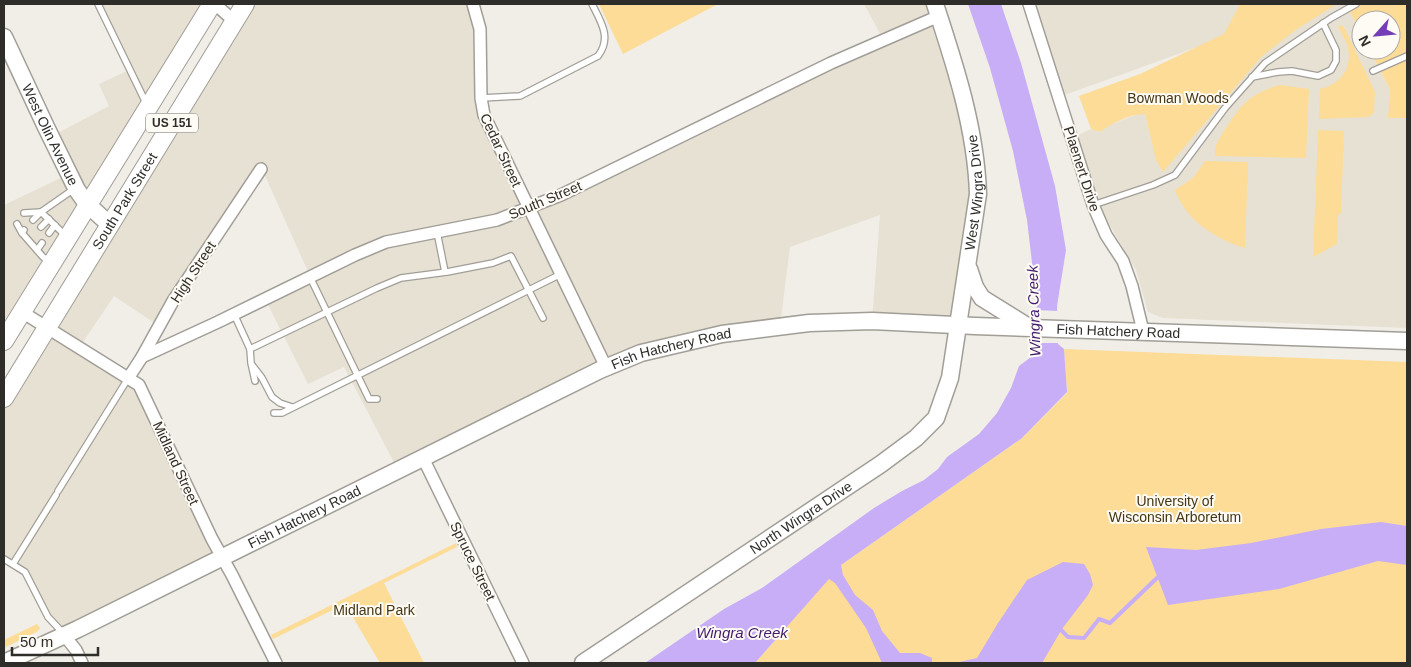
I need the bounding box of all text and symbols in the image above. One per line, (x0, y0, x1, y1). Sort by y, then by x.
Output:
north arrow (1351, 10, 1401, 60)
text: N (1355, 33, 1374, 49)
street label: West Olin Avenue (19, 81, 82, 188)
park label: Bowman Woods (1127, 90, 1229, 106)
street label: Cedar Street (477, 111, 525, 189)
road number: US 151 (146, 114, 198, 132)
street label: Plaenert Drive (1061, 124, 1103, 214)
street label: West Wingra Drive (962, 133, 986, 252)
street label: South Park Street (89, 149, 160, 252)
street label: South Street (506, 177, 584, 223)
street label: High Street (167, 238, 219, 306)
water label: Wingra Creek (1023, 263, 1044, 357)
street label: Fish Hatchery Road (1056, 321, 1180, 341)
street label: Fish Hatchery Road (609, 325, 732, 372)
street label: Midland Street (150, 419, 202, 507)
street label: North Wingra Drive (747, 478, 855, 557)
street label: Fish Hatchery Road (245, 482, 363, 551)
park label: University of Wisconsin Arboretum (1109, 493, 1241, 525)
street label: Spruce Street (447, 519, 499, 603)
park label: Midland Park (333, 602, 416, 618)
scale bar (12, 624, 99, 656)
water label: Wingra Creek (696, 624, 789, 641)
text: 50 m (20, 633, 53, 650)

